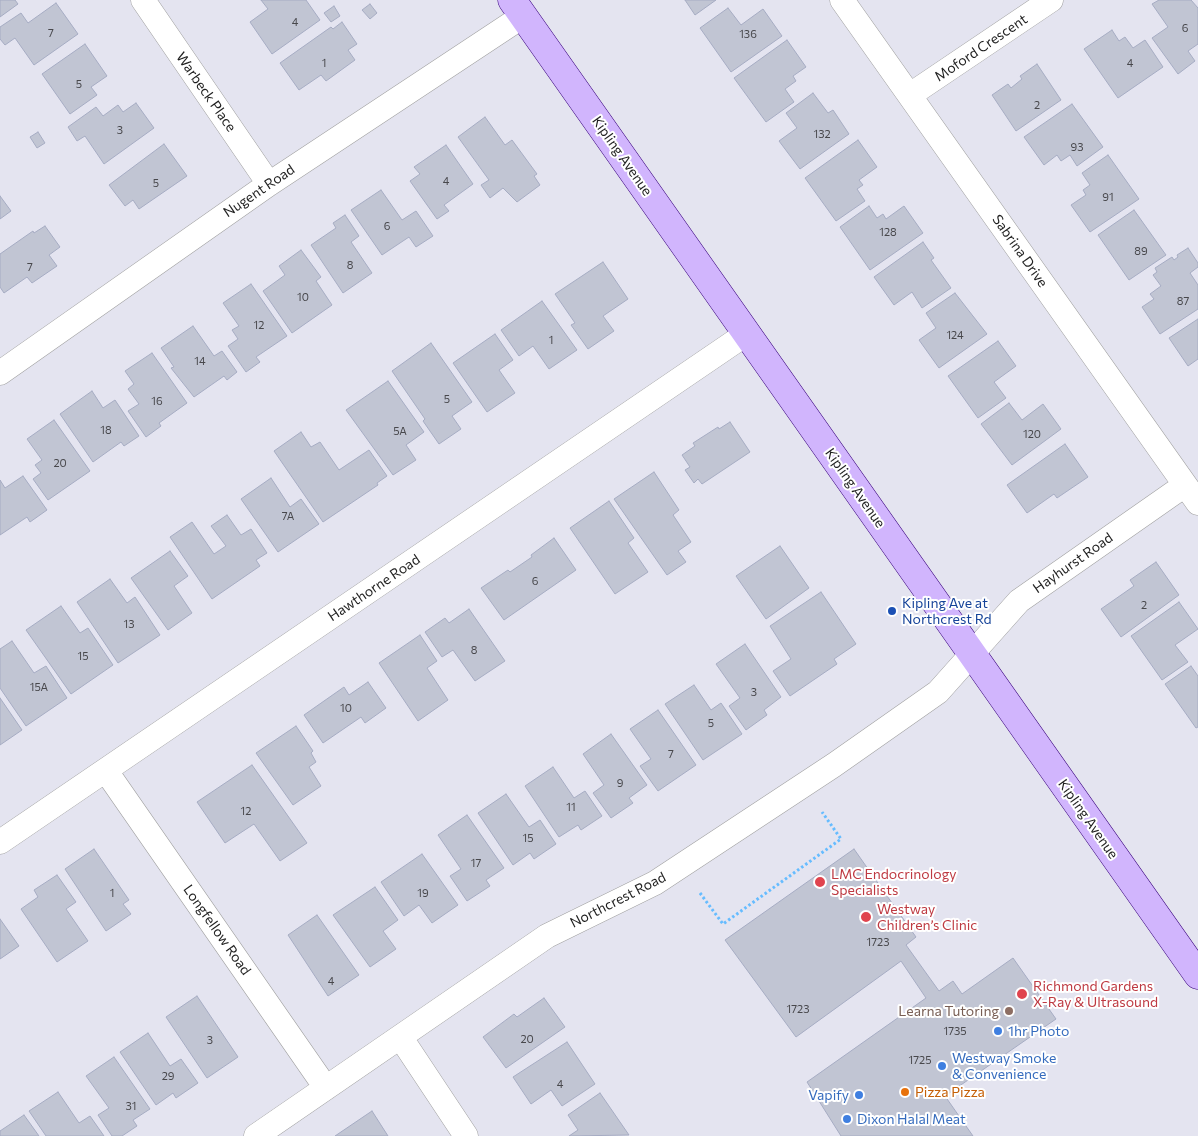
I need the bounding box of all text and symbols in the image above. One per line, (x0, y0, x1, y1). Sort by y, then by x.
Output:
street label: Moford Crescent (932, 11, 1030, 85)
house number: 4 (292, 15, 298, 29)
house number: 6 (1182, 21, 1188, 35)
house number: 7 (48, 26, 54, 40)
house number: 136 (739, 27, 757, 41)
street label: Warbeck Place (172, 49, 240, 135)
house number: 1 (322, 56, 326, 70)
house number: 4 (1127, 56, 1133, 70)
house number: 5 (76, 77, 82, 91)
house number: 2 (1034, 98, 1040, 112)
street label: Kipling Avenue (588, 113, 656, 199)
house number: 3 (117, 123, 123, 137)
house number: 132 (813, 127, 831, 141)
house number: 93 (1071, 140, 1083, 154)
street label: Nugent Road (220, 161, 298, 221)
house number: 4 (443, 174, 449, 188)
house number: 5 (153, 176, 159, 190)
house number: 91 (1102, 190, 1114, 204)
street label: Sabrina Drive (989, 211, 1051, 291)
house number: 6 (384, 219, 390, 233)
house number: 128 (879, 225, 897, 239)
house number: 89 (1134, 244, 1148, 258)
house number: 8 (347, 258, 353, 272)
house number: 7 (27, 260, 33, 274)
house number: 10 (297, 290, 309, 304)
house number: 87 (1177, 294, 1189, 308)
house number: 12 (254, 318, 264, 332)
house number: 124 (946, 328, 964, 342)
house number: 1 (549, 333, 553, 347)
house number: 14 (194, 354, 206, 368)
house number: 5 (444, 392, 450, 406)
house number: 16 (151, 394, 163, 408)
house number: 18 (100, 423, 112, 437)
house number: 5A (393, 424, 407, 438)
house number: 120 (1023, 427, 1041, 441)
street label: Kipling Avenue (821, 445, 889, 531)
house number: 20 (53, 456, 67, 470)
house number: 7A (282, 509, 294, 523)
street label: Hayhurst Road (1030, 529, 1116, 597)
street label: Hawthorne Road (325, 551, 423, 625)
house number: 6 (532, 574, 538, 588)
place label: Kipling Ave at Northcrest Rd (902, 595, 992, 628)
house number: 2 (1141, 598, 1147, 612)
marker: Kipling Ave at Northcrest Rd (886, 605, 898, 617)
house number: 13 (124, 617, 134, 631)
house number: 8 (471, 643, 477, 657)
house number: 15 (77, 649, 89, 663)
house number: 15A (30, 680, 48, 694)
house number: 3 (751, 685, 757, 699)
house number: 10 (340, 701, 352, 715)
house number: 5 (708, 716, 714, 730)
house number: 7 (668, 747, 674, 761)
house number: 9 (617, 776, 623, 790)
street label: Kipling Avenue (1054, 776, 1122, 862)
house number: 11 (566, 800, 576, 814)
house number: 12 (241, 804, 251, 818)
house number: 15 (522, 831, 534, 845)
house number: 17 (471, 856, 481, 870)
place label: LMC Endocrinology Specialists (831, 866, 956, 899)
street label: Northcrest Road (567, 869, 669, 931)
marker: LMC Endocrinology Specialists (813, 875, 827, 889)
street label: Longfellow Road (180, 882, 254, 978)
house number: 1 (110, 886, 114, 900)
house number: 19 (417, 886, 429, 900)
place label: Westway Children’s Clinic (877, 901, 977, 934)
marker: Westway Children’s Clinic (859, 910, 873, 924)
house number: 1723 (867, 935, 889, 949)
house number: 4 (328, 974, 334, 988)
place label: Richmond Gardens X-Ray & Ultrasound (1033, 978, 1158, 1010)
marker: Richmond Gardens X-Ray & Ultrasound (1015, 987, 1029, 1001)
house number: 1723 (787, 1002, 809, 1016)
place label: Learna Tutoring (898, 1003, 999, 1019)
marker: Learna Tutoring (1003, 1005, 1015, 1017)
place label: 1hr Photo (1008, 1023, 1069, 1039)
house number: 1735 (943, 1024, 967, 1038)
marker: 1hr Photo (992, 1025, 1004, 1037)
house number: 20 (520, 1032, 534, 1046)
house number: 3 (207, 1033, 213, 1047)
place label: Westway Smoke & Convenience (952, 1050, 1056, 1082)
house number: 1725 (909, 1053, 931, 1067)
marker: Westway Smoke & Convenience (936, 1060, 948, 1072)
house number: 29 (162, 1069, 174, 1083)
house number: 4 (557, 1077, 563, 1091)
place label: Pizza Pizza (915, 1084, 985, 1100)
marker: Pizza Pizza (899, 1086, 911, 1098)
place label: Vapify (808, 1087, 849, 1103)
marker: Vapify (853, 1089, 865, 1101)
house number: 31 (126, 1099, 136, 1113)
place label: Dixon Halal Meat (857, 1111, 966, 1127)
marker: Dixon Halal Meat (841, 1113, 853, 1125)

